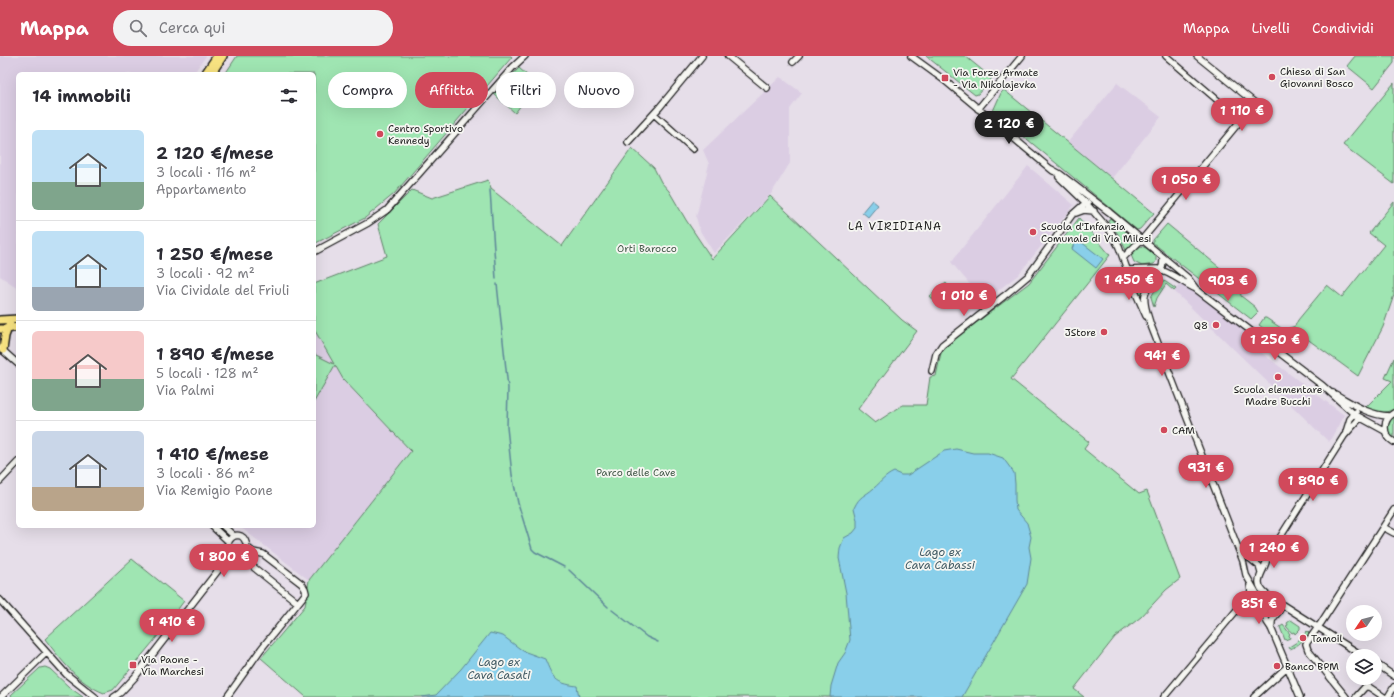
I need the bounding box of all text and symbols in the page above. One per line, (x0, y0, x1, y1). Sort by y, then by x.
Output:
search box (113, 10, 393, 46)
text: Mappa (20, 16, 89, 41)
icon: search (127, 17, 149, 39)
text: Cerca qui (159, 18, 225, 38)
text: Mappa (1183, 19, 1230, 37)
text: Livelli (1252, 19, 1290, 37)
text: Condividi (1312, 19, 1374, 37)
place label: Chiesa di San Giovanni Bosco (1280, 65, 1353, 90)
place label: Via Forze Armate - Via Nikolajevka (953, 66, 1039, 91)
chip: Compra (328, 72, 407, 108)
chip: Affitta (415, 72, 488, 108)
chip: Filtri (496, 72, 556, 108)
chip: Nuovo (564, 72, 634, 108)
marker: Chiesa di San Giovanni Bosco (1267, 72, 1277, 82)
marker: Via Forze Armate - Via Nikolajevka (940, 73, 950, 83)
text: 14 immobili (32, 85, 131, 107)
icon: filters (278, 85, 300, 107)
pin: 1 110 € (1205, 98, 1279, 132)
text: 1 110 € (1220, 102, 1264, 119)
pin: 2 120 € (972, 111, 1046, 145)
text: 2 120 € (984, 115, 1034, 132)
place label: Centro Sportivo Kennedy (388, 122, 463, 147)
marker: Centro Sportivo Kennedy (375, 129, 385, 139)
text: 2 120 €/mese (156, 142, 274, 164)
icon: home (64, 146, 112, 194)
text: 3 locali · 116 m² (156, 164, 256, 181)
pin: 1 050 € (1149, 167, 1223, 201)
text: 1 050 € (1161, 171, 1211, 188)
text: Appartamento (156, 181, 247, 198)
district label: LA VIRIDIANA (848, 219, 942, 234)
place label: Scuola d'Infanzia Comunale di Via Milesi (1041, 220, 1152, 245)
marker: Scuola d'Infanzia Comunale di Via Milesi (1028, 227, 1038, 237)
park label: Orti Barocco (617, 242, 677, 255)
text: 1 250 €/mese (156, 243, 273, 265)
icon: home (64, 247, 112, 295)
text: 3 locali · 92 m² (156, 265, 255, 282)
pin: 1 450 € (1092, 267, 1166, 301)
pin: 903 € (1200, 268, 1256, 302)
text: 1 450 € (1104, 271, 1154, 288)
text: 903 € (1208, 272, 1248, 289)
text: Via Cividale del Friuli (156, 282, 289, 299)
pin: 1 010 € (927, 283, 1001, 317)
text: 1 010 € (940, 287, 988, 304)
place label: Q8 (1194, 319, 1208, 332)
marker: Q8 (1211, 320, 1221, 330)
place label: JStore (1065, 326, 1096, 339)
marker: JStore (1099, 327, 1109, 337)
pin: 1 250 € (1238, 327, 1312, 361)
text: 1 250 € (1250, 331, 1300, 348)
text: 1 890 €/mese (156, 343, 274, 365)
pin: 941 € (1134, 343, 1190, 377)
icon: home (64, 347, 112, 395)
text: 941 € (1144, 347, 1180, 364)
text: 5 locali · 128 m² (156, 365, 259, 382)
marker: Scuola elementare Madre Bucchi (1273, 372, 1283, 382)
text: Via Palmi (156, 382, 214, 399)
place label: Scuola elementare Madre Bucchi (1234, 383, 1323, 408)
place label: CAM (1172, 424, 1195, 437)
marker: CAM (1159, 425, 1169, 435)
text: 1 410 €/mese (156, 443, 269, 465)
icon: home (64, 447, 112, 495)
pin: 931 € (1178, 455, 1234, 489)
text: 931 € (1188, 459, 1224, 476)
text: 3 locali · 86 m² (156, 465, 255, 482)
park label: Parco delle Cave (596, 466, 676, 479)
pin: 1 890 € (1276, 468, 1350, 502)
text: 1 890 € (1288, 472, 1338, 489)
text: Via Remigio Paone (156, 482, 273, 499)
pin: 1 240 € (1237, 535, 1311, 569)
text: 1 240 € (1249, 539, 1299, 556)
pin: 1 800 € (187, 544, 261, 578)
water label: Lago ex Cava Cabassi (905, 545, 976, 573)
text: 1 800 € (198, 548, 250, 565)
pin: 851 € (1231, 591, 1287, 625)
text: 851 € (1241, 595, 1277, 612)
north arrow (1346, 605, 1382, 641)
map controls (1346, 605, 1382, 685)
pin: 1 410 € (135, 609, 209, 643)
text: 1 410 € (149, 613, 195, 630)
place label: Tamoil (1311, 632, 1342, 645)
marker: Tamoil (1298, 633, 1308, 643)
button: layers (1346, 649, 1382, 685)
place label: Via Paone - Via Marchesi (141, 653, 204, 678)
water label: Lago ex Cava Casati (468, 655, 531, 683)
marker: Via Paone - Via Marchesi (128, 660, 138, 670)
place label: Banco BPM (1285, 660, 1339, 673)
marker: Banco BPM (1272, 661, 1282, 671)

